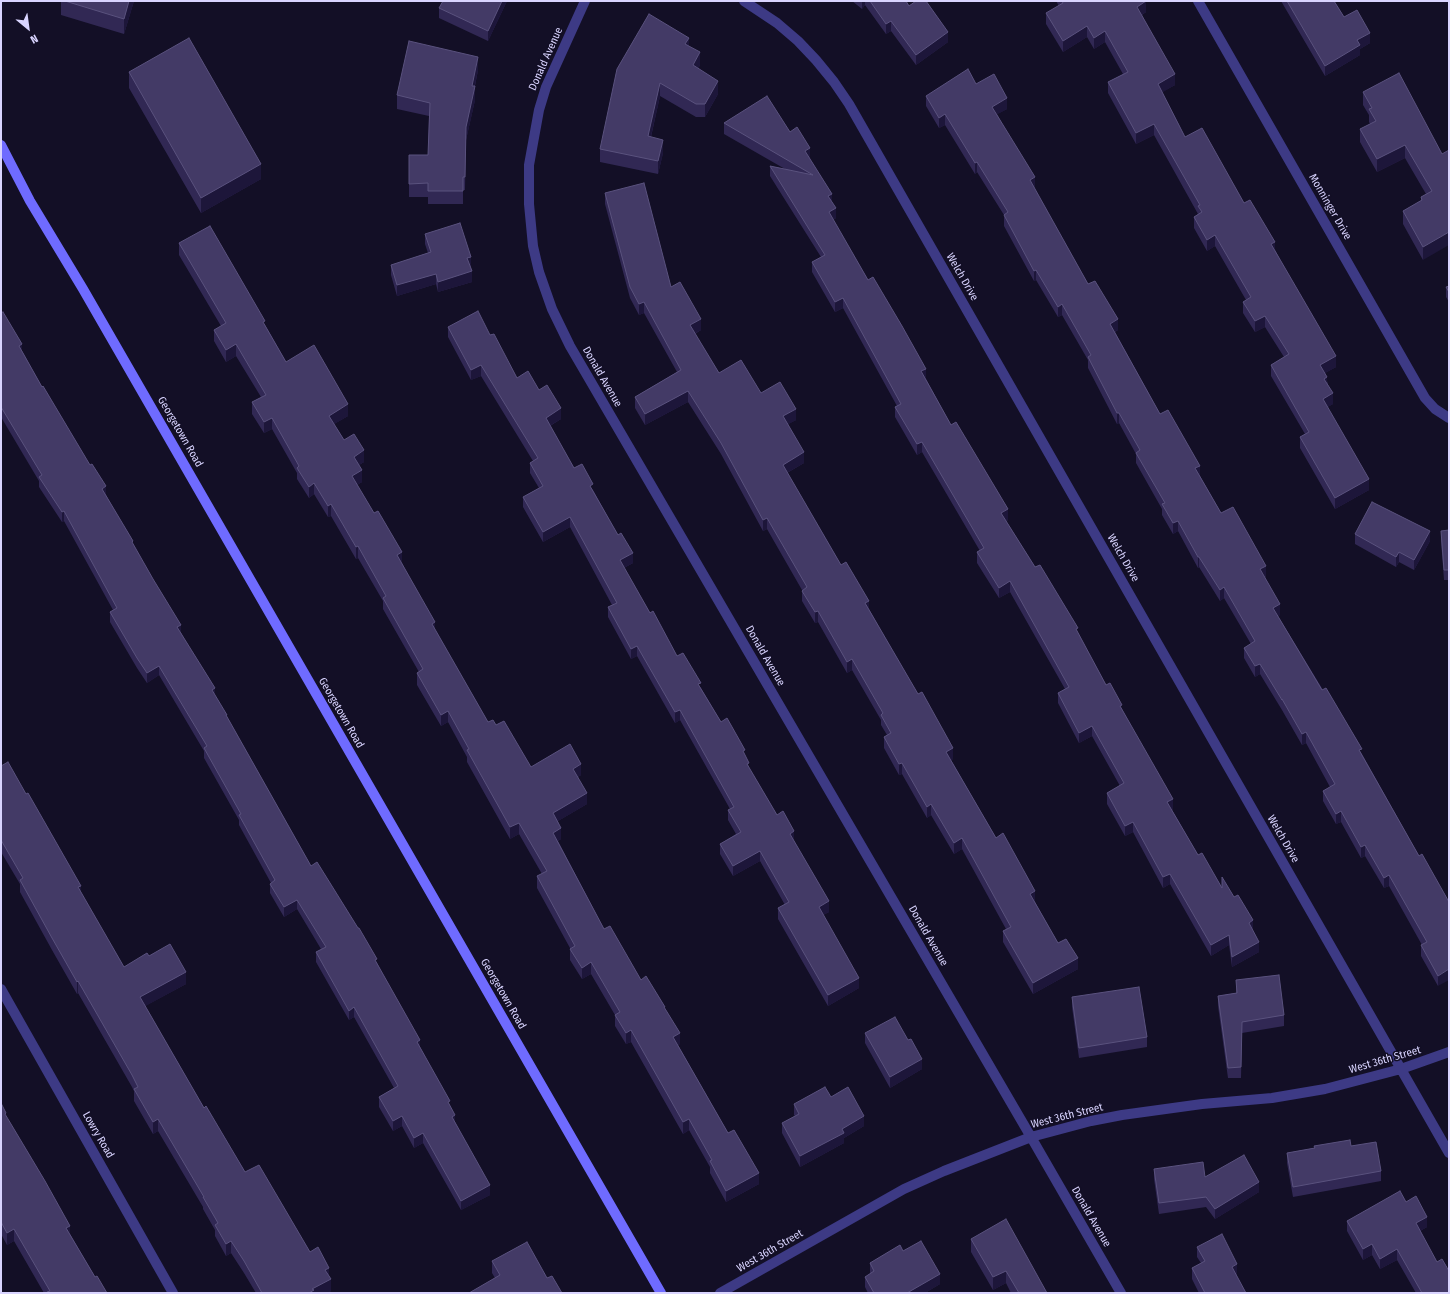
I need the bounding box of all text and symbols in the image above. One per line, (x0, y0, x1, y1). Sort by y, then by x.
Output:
north arrow (8, 8, 48, 48)
street label: Donald Avenue (526, 25, 566, 93)
text: N (28, 32, 40, 46)
street label: Monninger Drive (1306, 172, 1354, 242)
street label: Welch Drive (943, 251, 981, 303)
street label: Donald Avenue (579, 344, 625, 410)
street label: Georgetown Road (154, 394, 206, 470)
street label: Welch Drive (1104, 532, 1142, 584)
street label: Donald Avenue (742, 623, 788, 689)
street label: Georgetown Road (315, 675, 367, 751)
street label: Welch Drive (1264, 813, 1302, 865)
street label: Donald Avenue (905, 903, 951, 969)
street label: Georgetown Road (477, 956, 529, 1032)
street label: West 36th Street (1348, 1043, 1422, 1077)
street label: West 36th Street (1030, 1101, 1104, 1131)
street label: Lowry Road (79, 1109, 117, 1161)
street label: Donald Avenue (1068, 1184, 1114, 1250)
street label: West 36th Street (735, 1227, 805, 1275)

